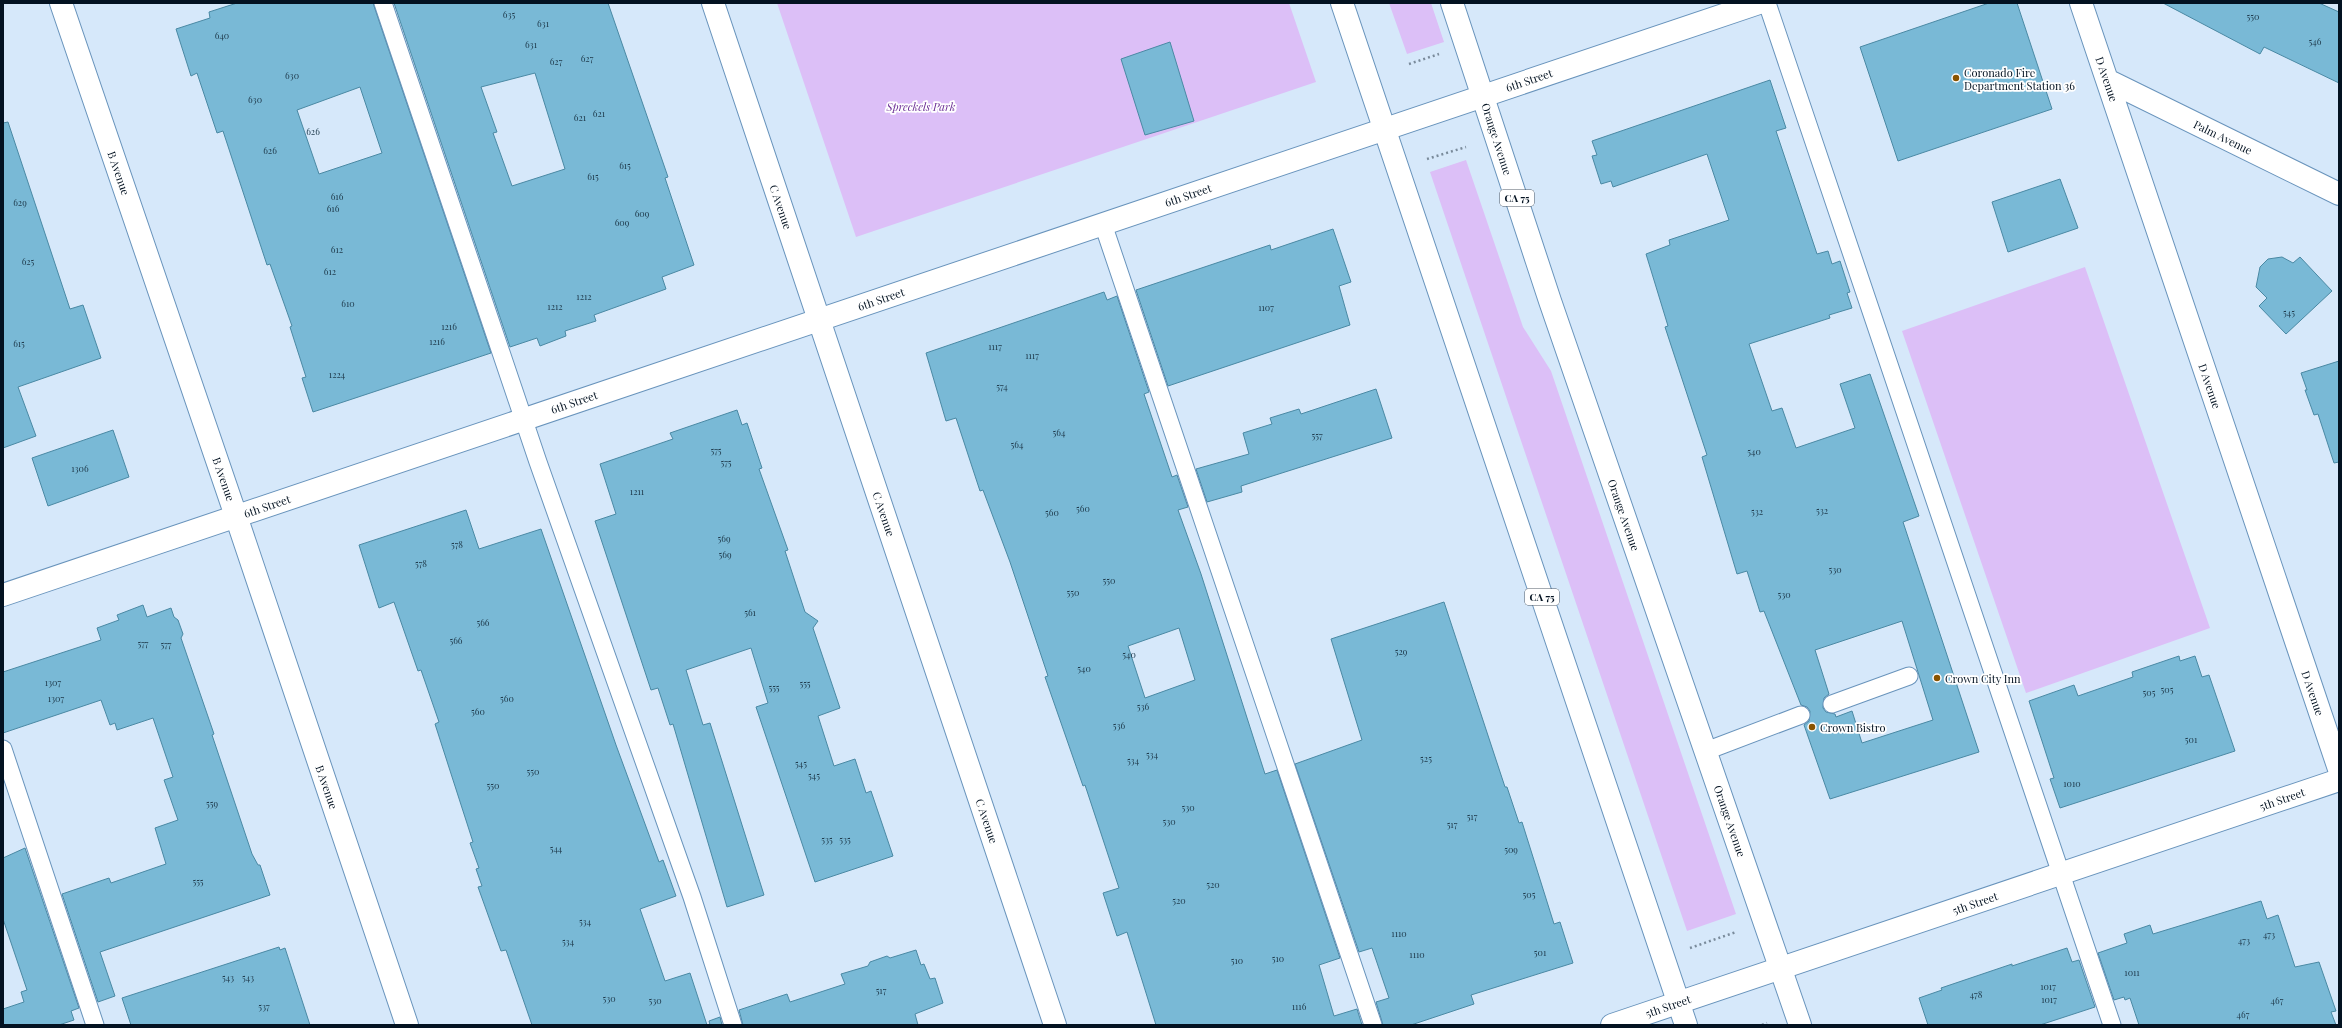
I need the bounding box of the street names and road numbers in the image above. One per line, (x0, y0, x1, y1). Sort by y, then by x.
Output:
street label: D Avenue (2092, 55, 2122, 104)
street label: 6th Street (1504, 65, 1554, 95)
street label: Orange Avenue (1478, 101, 1516, 177)
street label: Palm Avenue (2191, 116, 2255, 158)
street label: B Avenue (104, 149, 134, 197)
street label: 6th Street (1163, 180, 1213, 210)
street label: C Avenue (766, 183, 796, 232)
road number: CA 75 (1500, 190, 1534, 206)
street label: 6th Street (856, 284, 906, 314)
street label: D Avenue (2195, 362, 2225, 411)
street label: 6th Street (549, 387, 599, 417)
street label: B Avenue (209, 455, 239, 503)
street label: Orange Avenue (1605, 477, 1643, 553)
street label: C Avenue (869, 490, 899, 539)
street label: 6th Street (242, 491, 292, 521)
road number: CA 75 (1525, 589, 1559, 605)
street label: D Avenue (2298, 669, 2328, 718)
street label: B Avenue (312, 763, 342, 811)
street label: Orange Avenue (1711, 783, 1749, 859)
street label: 5th Street (2257, 784, 2307, 814)
street label: C Avenue (972, 797, 1002, 846)
street label: 5th Street (1950, 888, 2000, 918)
street label: 5th Street (1643, 991, 1693, 1021)

